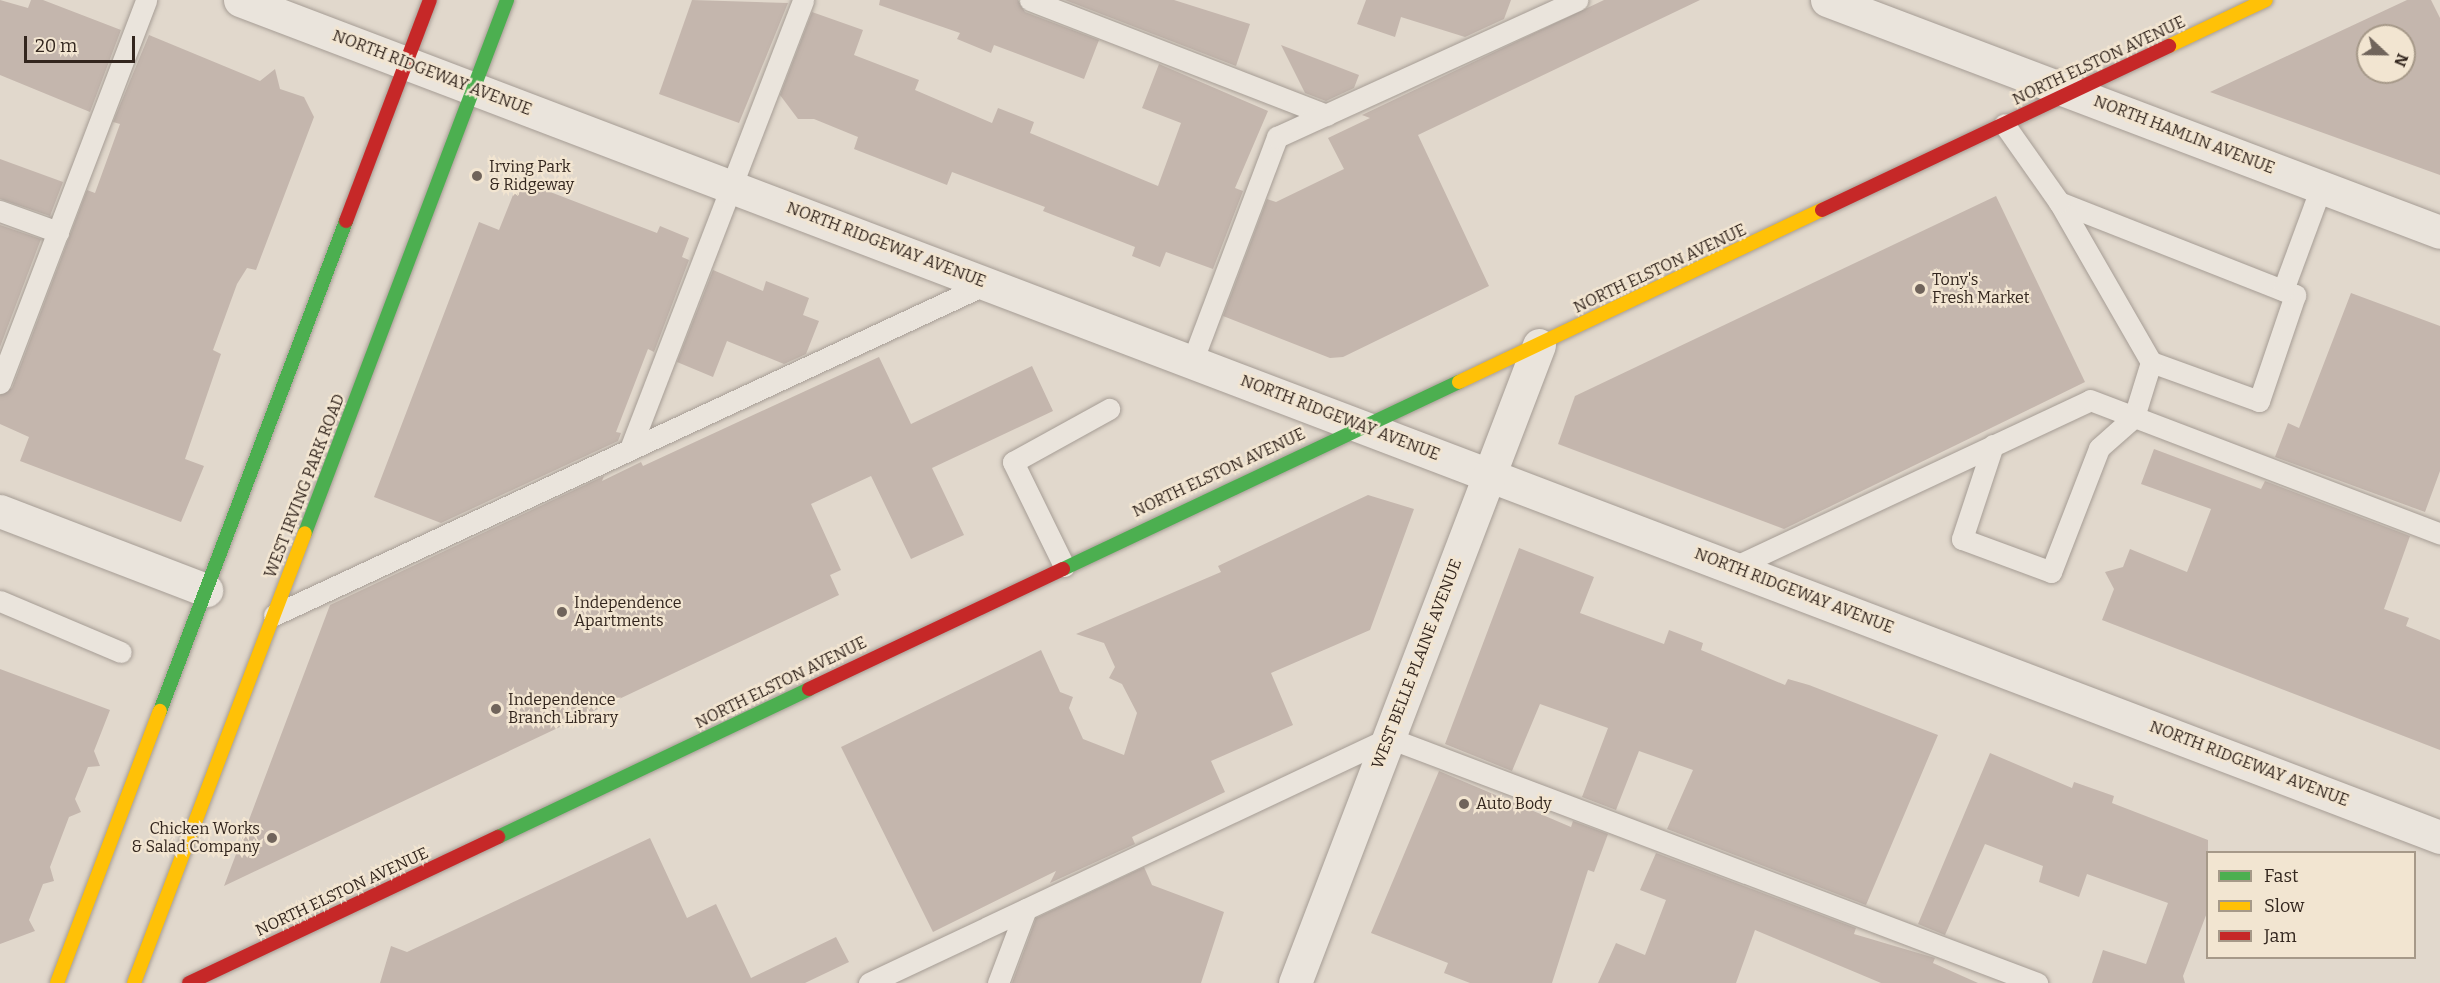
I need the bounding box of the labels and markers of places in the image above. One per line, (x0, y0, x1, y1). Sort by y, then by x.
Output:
place label: Irving Park & Ridgeway (489, 157, 574, 195)
marker: Irving Park & Ridgeway (470, 169, 484, 183)
place label: Tony's Fresh Market (1932, 270, 2030, 308)
marker: Tony's Fresh Market (1913, 282, 1927, 296)
place label: Independence Apartments (574, 593, 681, 631)
marker: Independence Apartments (555, 605, 569, 619)
place label: Independence Branch Library (508, 690, 618, 728)
marker: Independence Branch Library (489, 702, 503, 716)
place label: Auto Body (1476, 794, 1552, 814)
marker: Auto Body (1457, 797, 1471, 811)
place label: Chicken Works & Salad Company (131, 819, 260, 857)
marker: Chicken Works & Salad Company (265, 831, 279, 845)

